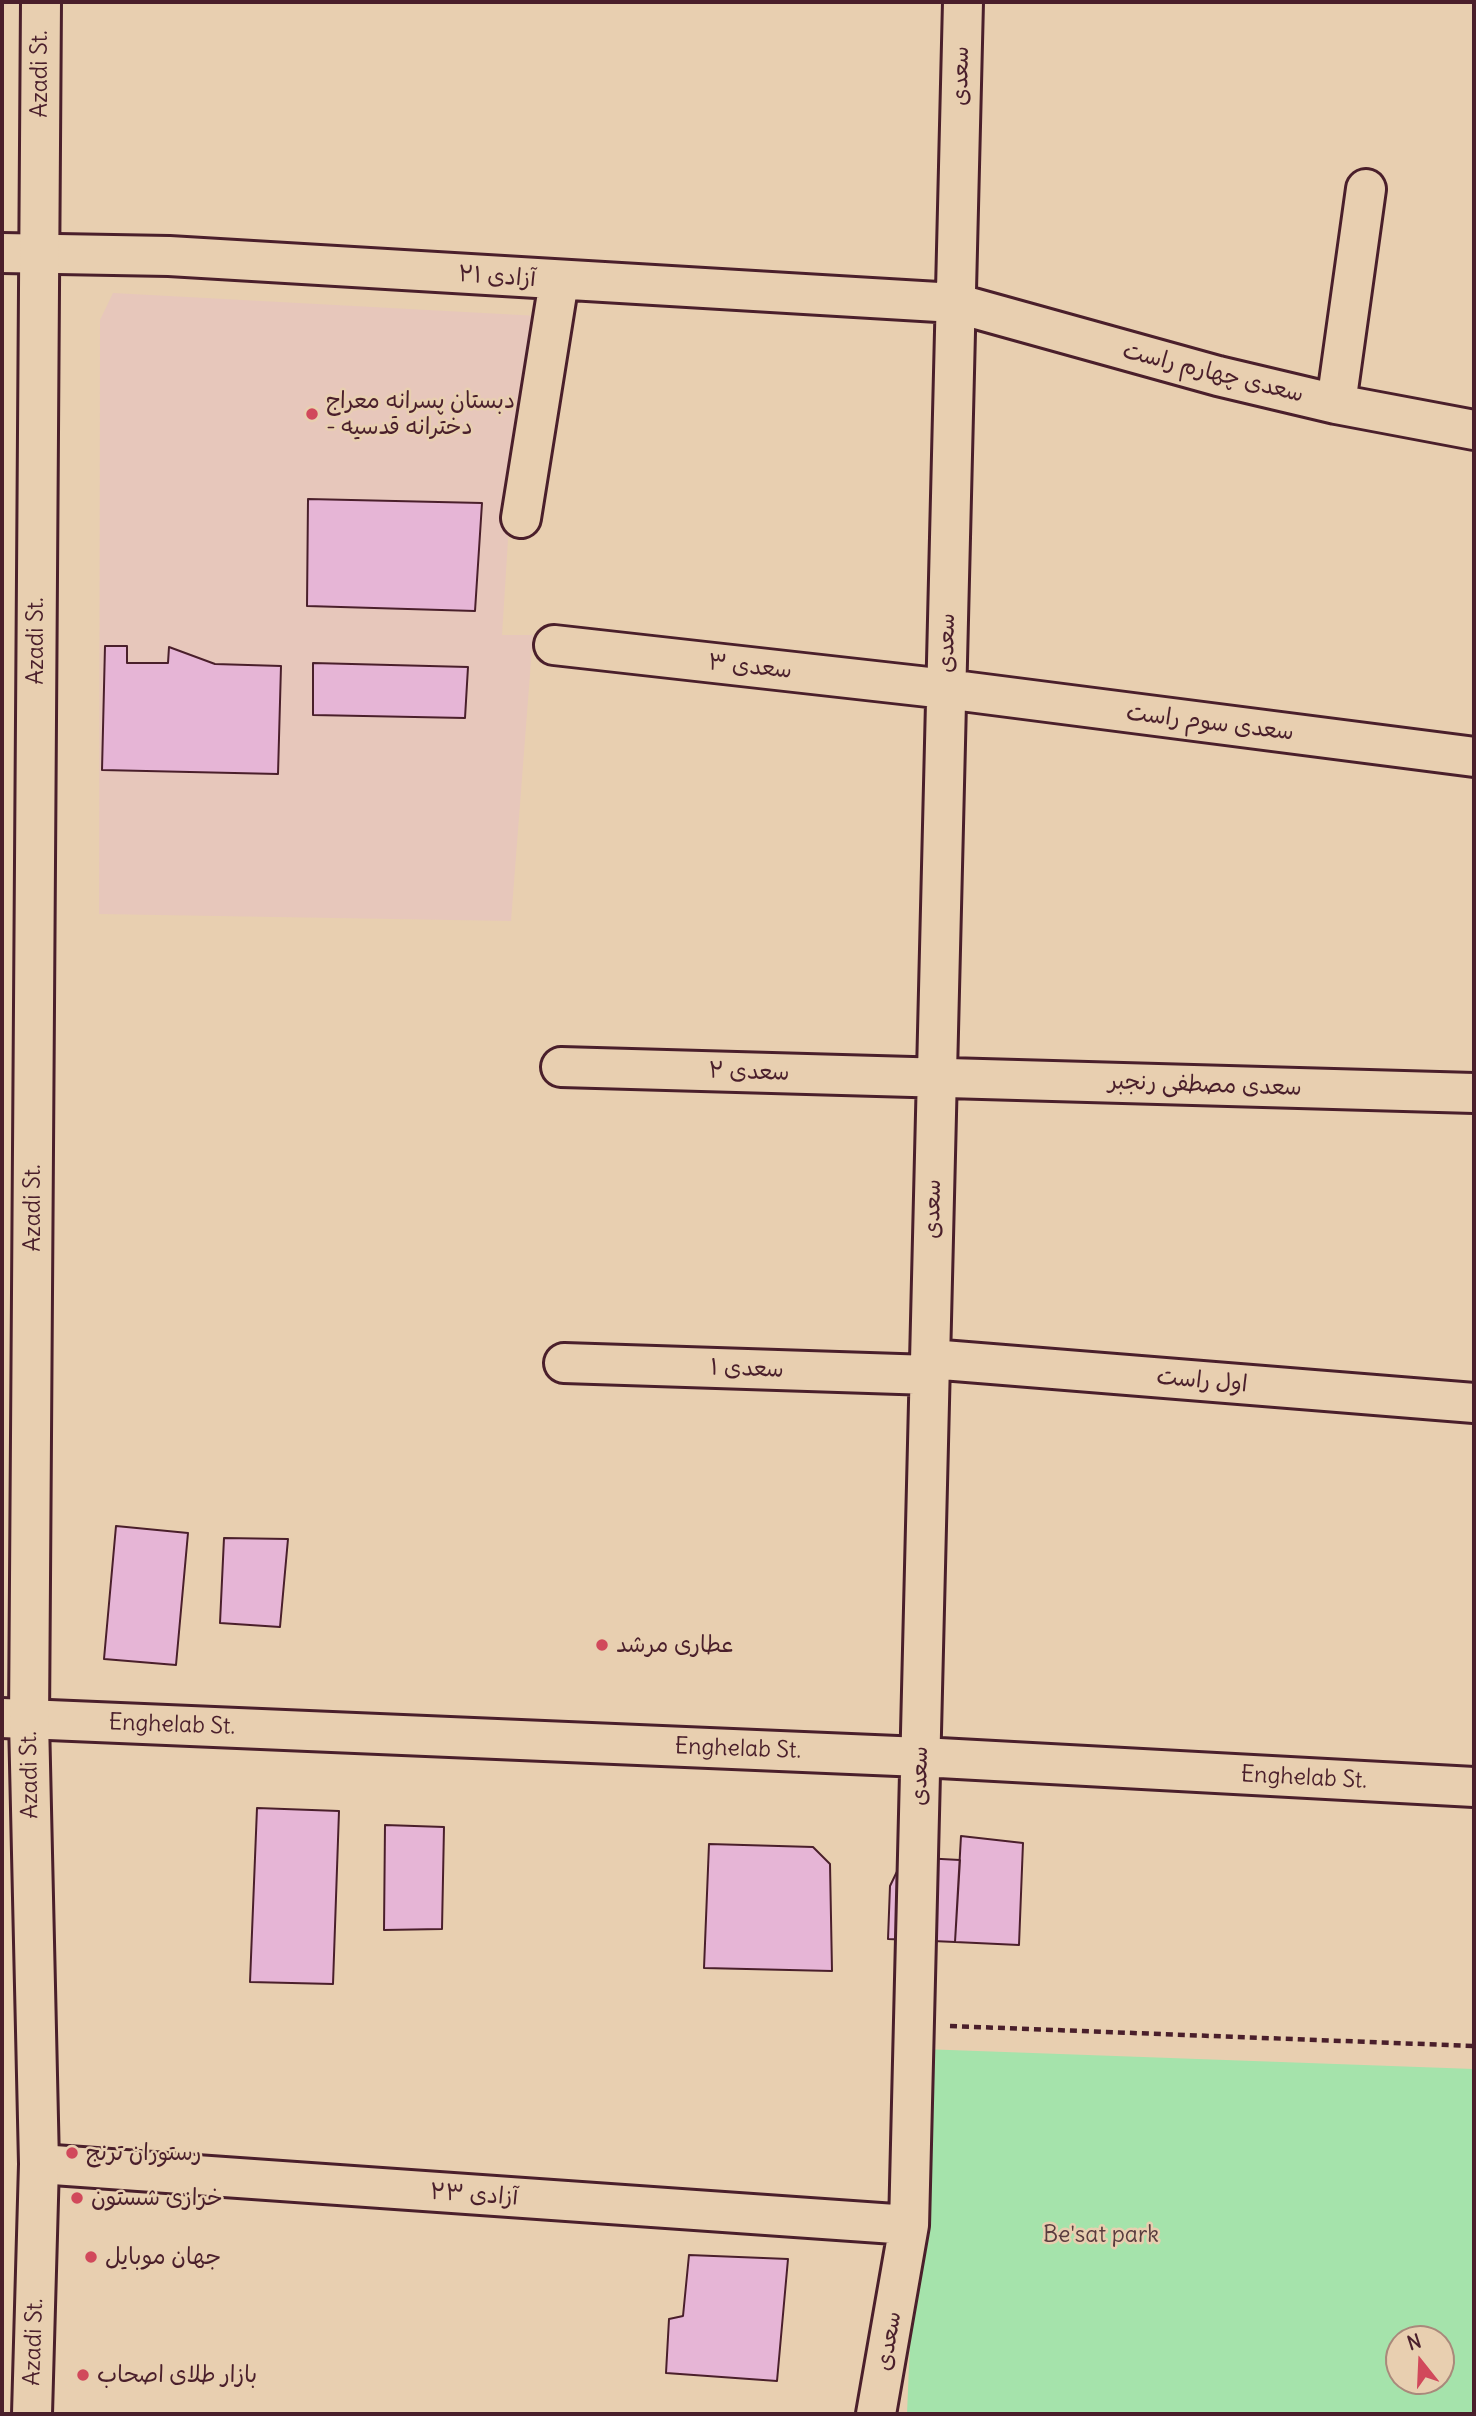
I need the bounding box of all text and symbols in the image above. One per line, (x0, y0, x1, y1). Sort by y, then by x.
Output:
street label: Azadi St. (26, 30, 54, 118)
street label: سعدی (947, 46, 975, 106)
street label: آزادی ۲۱ (457, 261, 537, 293)
street label: سعدی چهارم راست (1120, 337, 1306, 409)
place label: دبستان پسرانه معراج - دخترانه قدسیه (326, 387, 515, 441)
marker: دبستان پسرانه معراج - دخترانه قدسیه (304, 406, 320, 422)
street label: Azadi St. (22, 597, 50, 685)
street label: سعدی (933, 613, 961, 673)
street label: سعدی ۳ (707, 649, 793, 685)
street label: سعدی سوم راست (1125, 699, 1295, 747)
street label: سعدی ۲ (708, 1057, 790, 1087)
street label: سعدی مصطفی رنجبر (1108, 1068, 1302, 1102)
street label: Azadi St. (19, 1164, 47, 1252)
street label: سعدی (919, 1179, 947, 1239)
street label: سعدی ۱ (710, 1354, 784, 1384)
street label: اول راست (1155, 1363, 1249, 1399)
place label: عطاری مرشد (616, 1631, 734, 1659)
marker: عطاری مرشد (594, 1637, 610, 1653)
street label: Enghelab St. (108, 1709, 236, 1741)
street label: Azadi St. (15, 1731, 45, 1819)
street label: Enghelab St. (674, 1733, 802, 1765)
street label: سعدی (906, 1746, 934, 1806)
street label: Enghelab St. (1240, 1761, 1368, 1795)
place label: رستوران ترنج (86, 2139, 202, 2167)
marker: رستوران ترنج (64, 2145, 80, 2161)
street label: آزادی ۲۳ (429, 2178, 519, 2212)
place label: خرازی شستون (91, 2184, 223, 2212)
marker: خرازی شستون (69, 2190, 85, 2206)
park label: Be'sat park (1043, 2221, 1159, 2249)
place label: جهان موبایل (105, 2243, 221, 2271)
marker: جهان موبایل (83, 2249, 99, 2265)
street label: Azadi St. (19, 2298, 49, 2386)
street label: سعدی (870, 2309, 908, 2373)
north arrow (1385, 2325, 1455, 2395)
text: N (1404, 2328, 1424, 2355)
place label: بازار طلای اصحاب (97, 2361, 257, 2389)
marker: بازار طلای اصحاب (75, 2367, 91, 2383)

